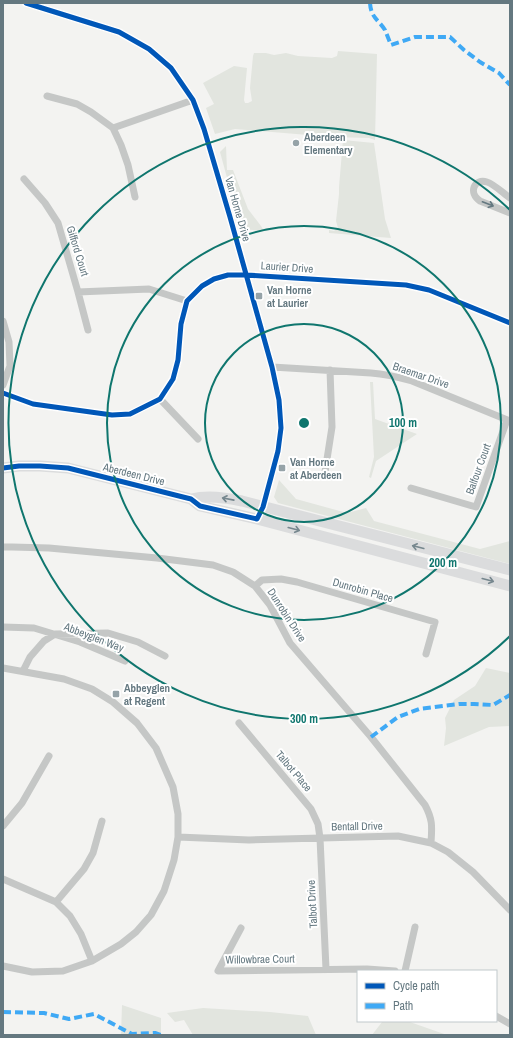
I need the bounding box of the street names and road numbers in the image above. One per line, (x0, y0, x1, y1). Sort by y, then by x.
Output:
street label: Van Horne Drive (222, 175, 254, 243)
street label: Gifford Court (64, 224, 92, 278)
street label: Laurier Drive (260, 258, 314, 276)
street label: Braemar Drive (391, 359, 451, 391)
street label: Balfour Court (462, 441, 494, 496)
street label: Aberdeen Drive (101, 459, 166, 488)
street label: Dunrobin Place (331, 575, 395, 605)
street label: Dunrobin Drive (264, 586, 310, 644)
street label: Abbeyglen Way (61, 619, 126, 655)
street label: Talbot Place (273, 748, 315, 794)
street label: Bentall Drive (331, 819, 383, 833)
street label: Talbot Drive (304, 880, 320, 928)
street label: Willowbrae Court (225, 951, 295, 967)

